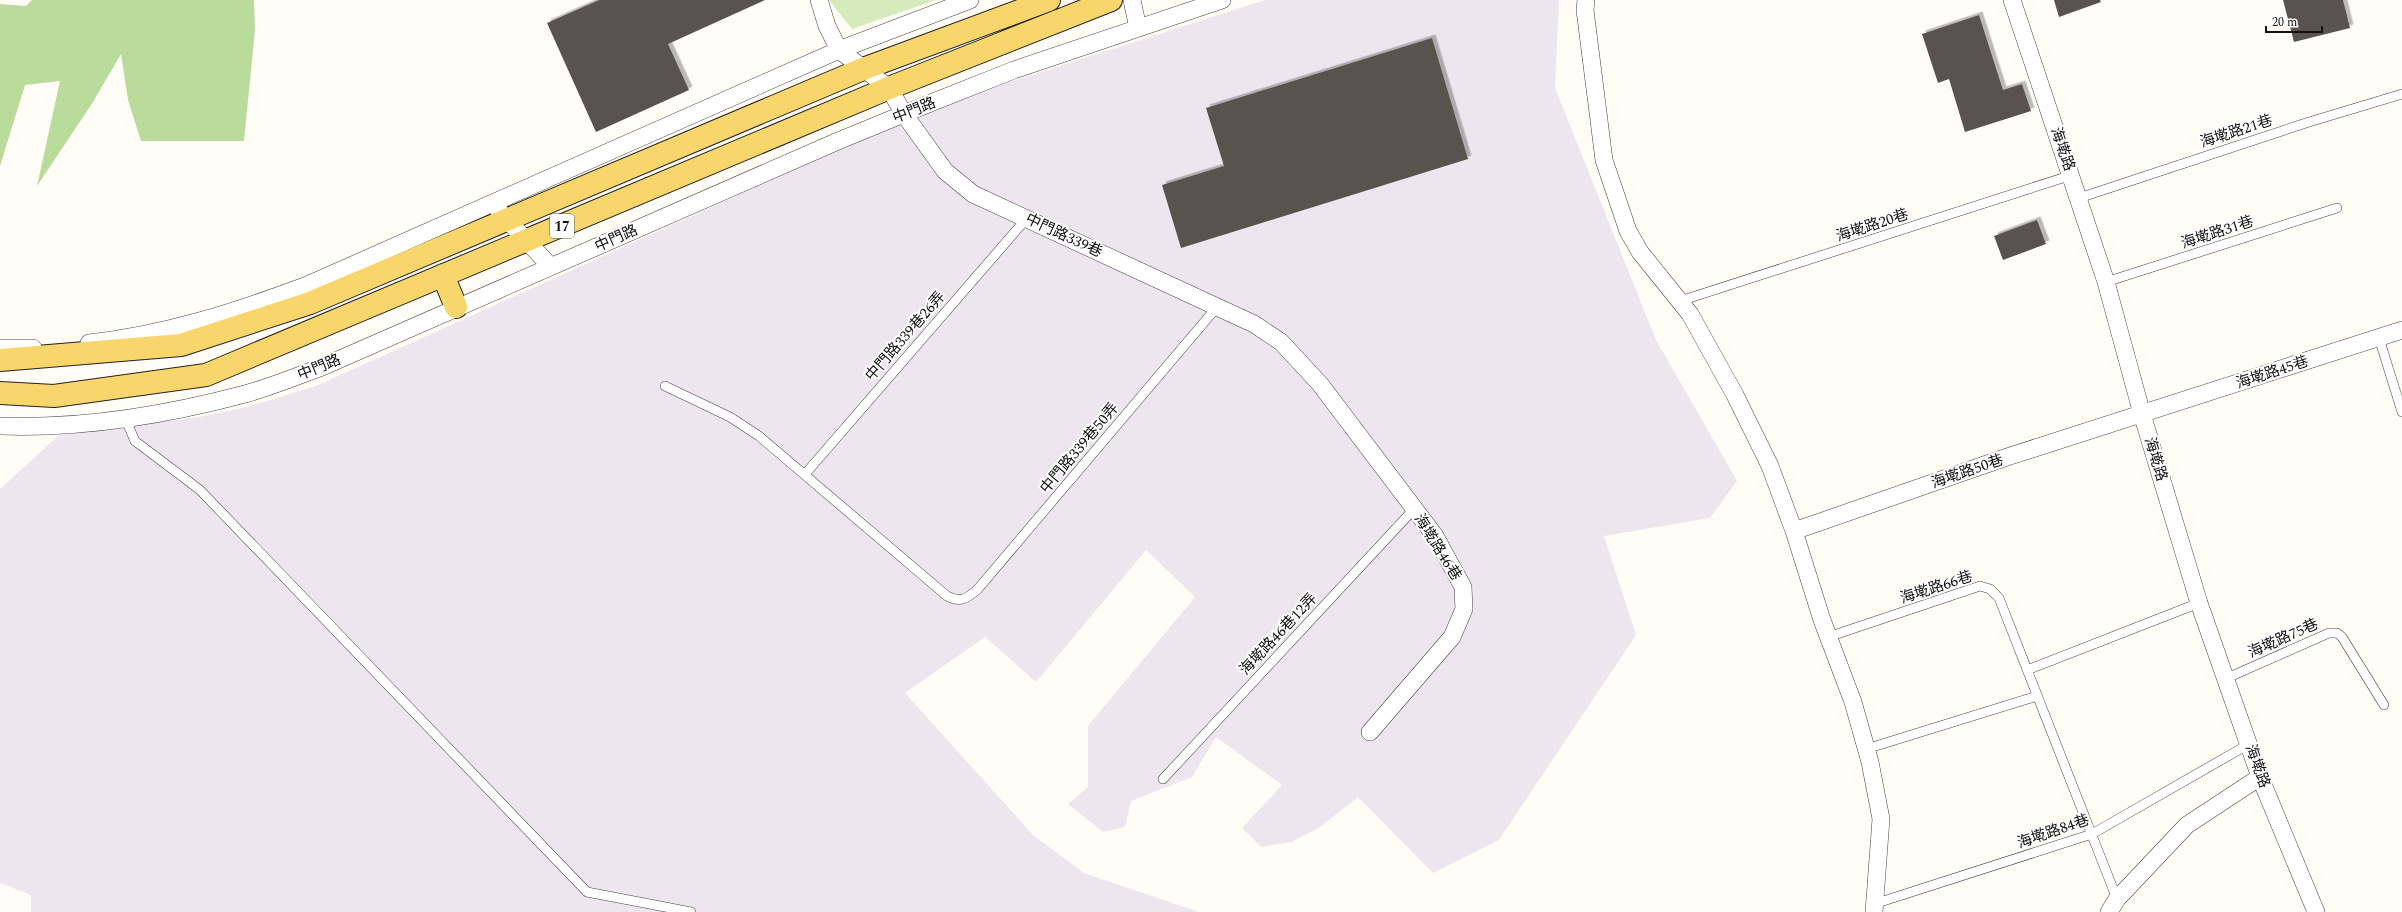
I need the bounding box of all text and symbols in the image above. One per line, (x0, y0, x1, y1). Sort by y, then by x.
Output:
scale bar (2266, 8, 2322, 34)
text: 20 m (2272, 13, 2297, 32)
street label: 中門路 (889, 91, 939, 130)
street label: 海墘路21巷 (2197, 109, 2275, 154)
street label: 海墘路 (2044, 124, 2081, 174)
street label: 海墘路20巷 (1833, 203, 1911, 248)
street label: 中門路339巷 (1022, 208, 1106, 263)
street label: 海墘路31巷 (2178, 210, 2256, 255)
road number: 17 (550, 214, 574, 238)
street label: 中門路 (591, 219, 641, 258)
street label: 中門路339巷26弄 (860, 286, 951, 386)
street label: 中門路 (294, 348, 344, 387)
street label: 海墘路45巷 (2233, 350, 2311, 395)
street label: 中門路339巷50弄 (1034, 398, 1124, 499)
street label: 海墘路 (2138, 434, 2173, 484)
street label: 海墘路50巷 (1928, 448, 2006, 495)
street label: 海墘路46巷 (1408, 509, 1467, 585)
street label: 海墘路66巷 (1897, 565, 1975, 610)
street label: 海墘路46巷12弄 (1234, 588, 1323, 681)
street label: 海墘路75巷 (2244, 613, 2322, 664)
street label: 海墘路 (2239, 741, 2276, 791)
street label: 海墘路84巷 (2014, 808, 2092, 855)

